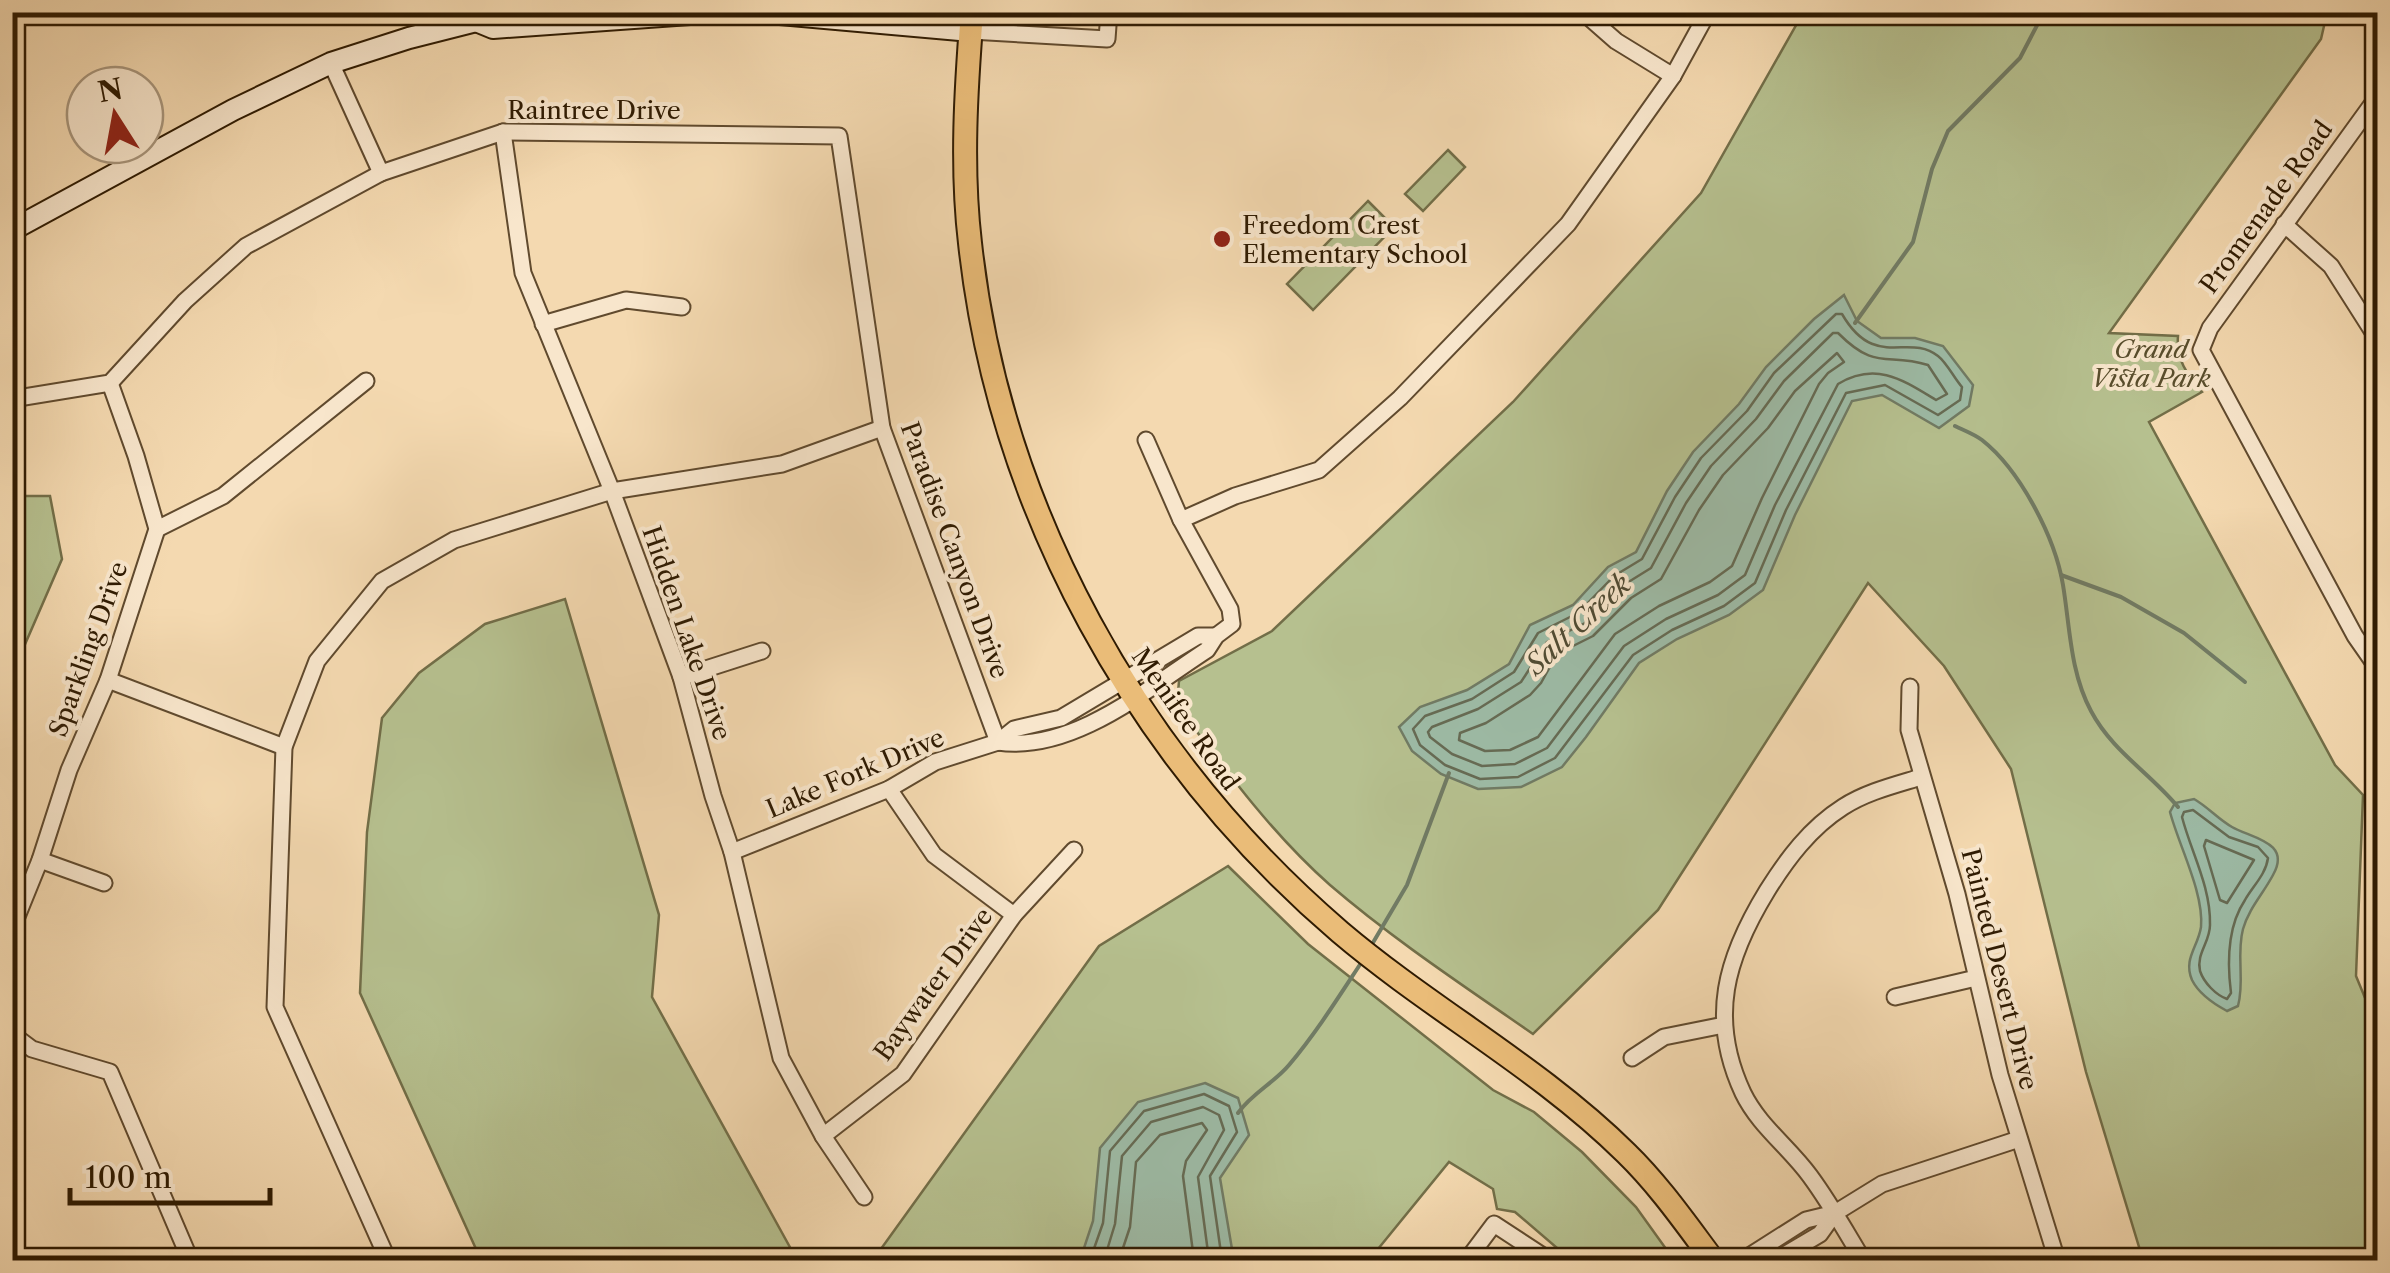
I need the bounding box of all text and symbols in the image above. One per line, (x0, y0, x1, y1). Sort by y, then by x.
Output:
north arrow (65, 65, 165, 165)
text: N (95, 71, 125, 109)
street label: Raintree Drive (507, 95, 681, 126)
street label: Promenade Road (2193, 115, 2339, 300)
place label: Freedom Crest Elementary School (1242, 210, 1468, 270)
marker: Freedom Crest Elementary School (1211, 228, 1233, 250)
park label: Grand Vista Park (2091, 334, 2211, 394)
street label: Paradise Canyon Drive (894, 418, 1015, 683)
street label: Hidden Lake Drive (635, 522, 738, 744)
street label: Sparkling Drive (42, 557, 134, 741)
water label: Salt Creek (1517, 566, 1638, 683)
street label: Menifee Road (1125, 642, 1246, 797)
street label: Lake Fork Drive (762, 722, 949, 825)
street label: Painted Desert Drive (1955, 845, 2044, 1093)
street label: Baywater Drive (867, 902, 999, 1067)
scale bar (70, 1143, 270, 1205)
text: 100 m (85, 1159, 172, 1196)

